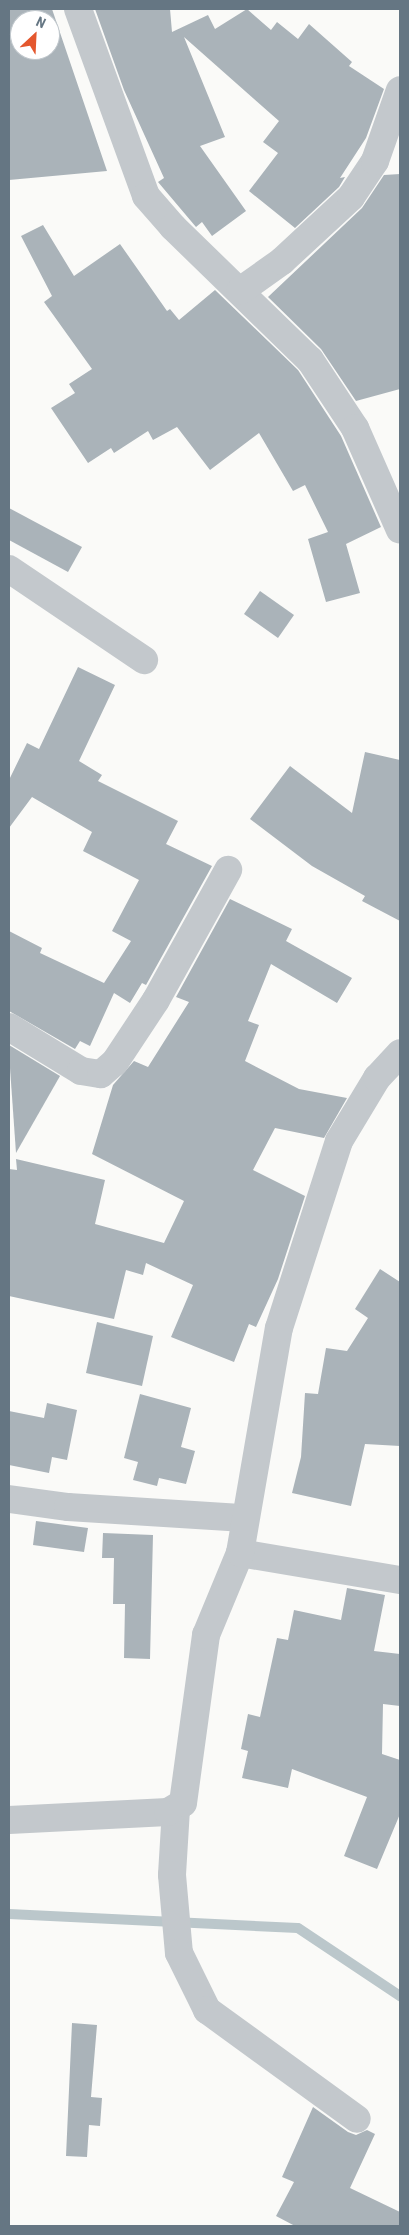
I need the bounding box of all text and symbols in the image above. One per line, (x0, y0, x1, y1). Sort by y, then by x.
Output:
north arrow (10, 10, 60, 60)
text: N (34, 13, 48, 31)

